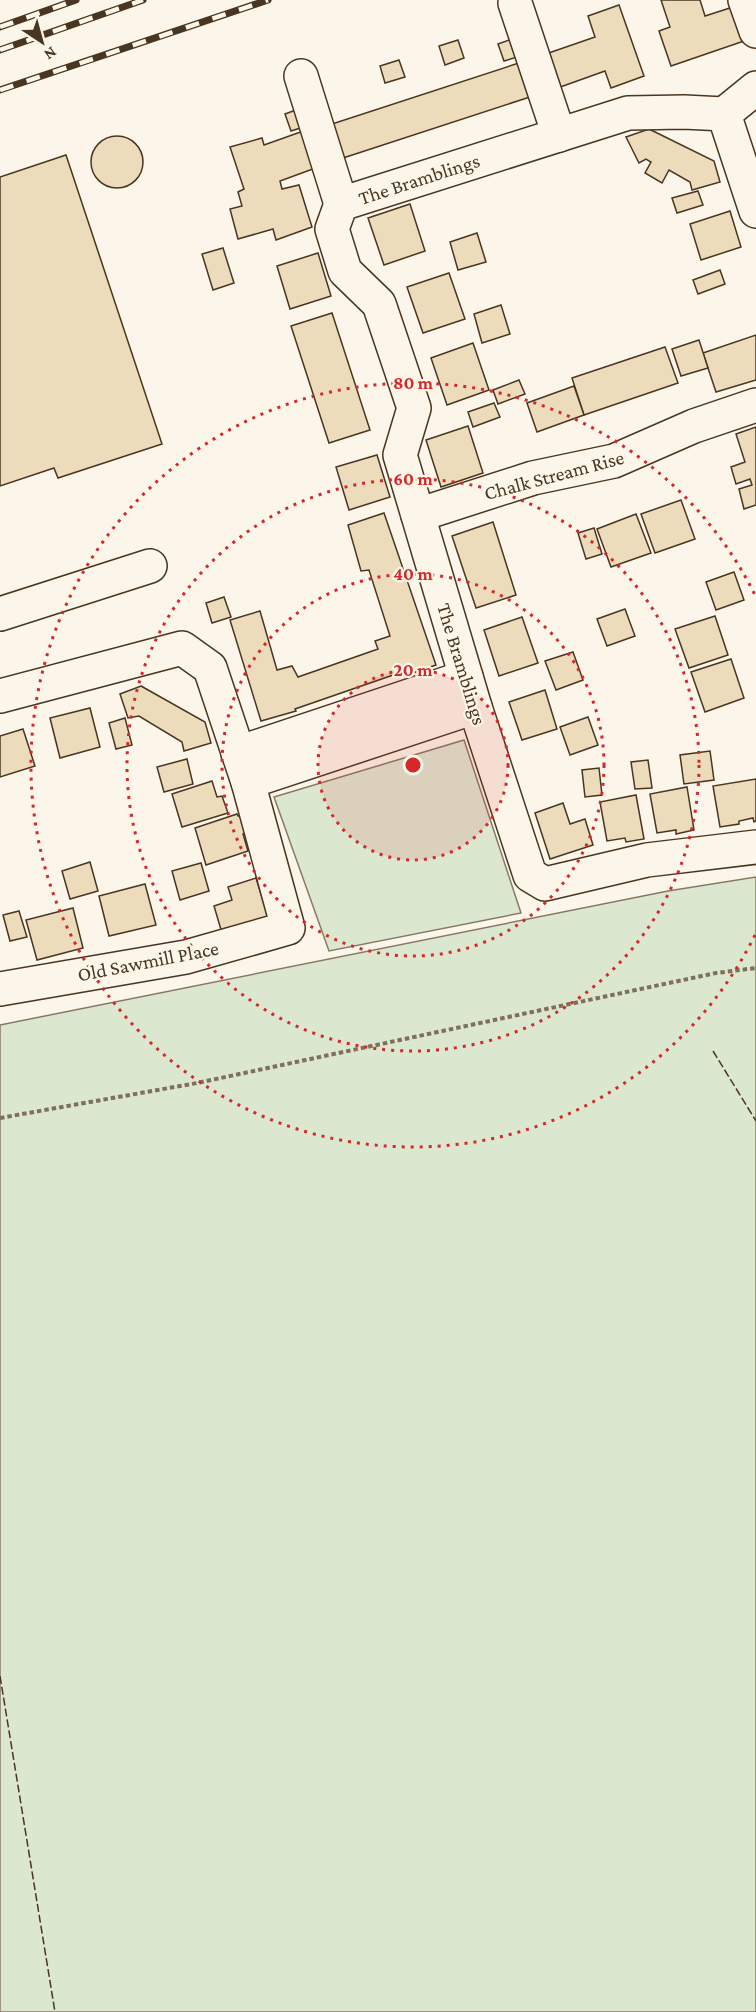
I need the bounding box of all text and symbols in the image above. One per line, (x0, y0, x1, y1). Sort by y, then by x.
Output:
north arrow (12, 12, 72, 72)
text: N (41, 44, 60, 64)
street label: The Bramblings (356, 149, 483, 210)
text: 80 m (393, 373, 434, 393)
street label: Chalk Stream Rise (482, 446, 627, 504)
text: 60 m (393, 469, 433, 489)
text: 40 m (393, 564, 433, 584)
street label: The Bramblings (432, 600, 491, 728)
text: 20 m (394, 660, 433, 680)
centre of rings (403, 755, 423, 775)
street label: Old Sawmill Place (76, 936, 221, 985)

